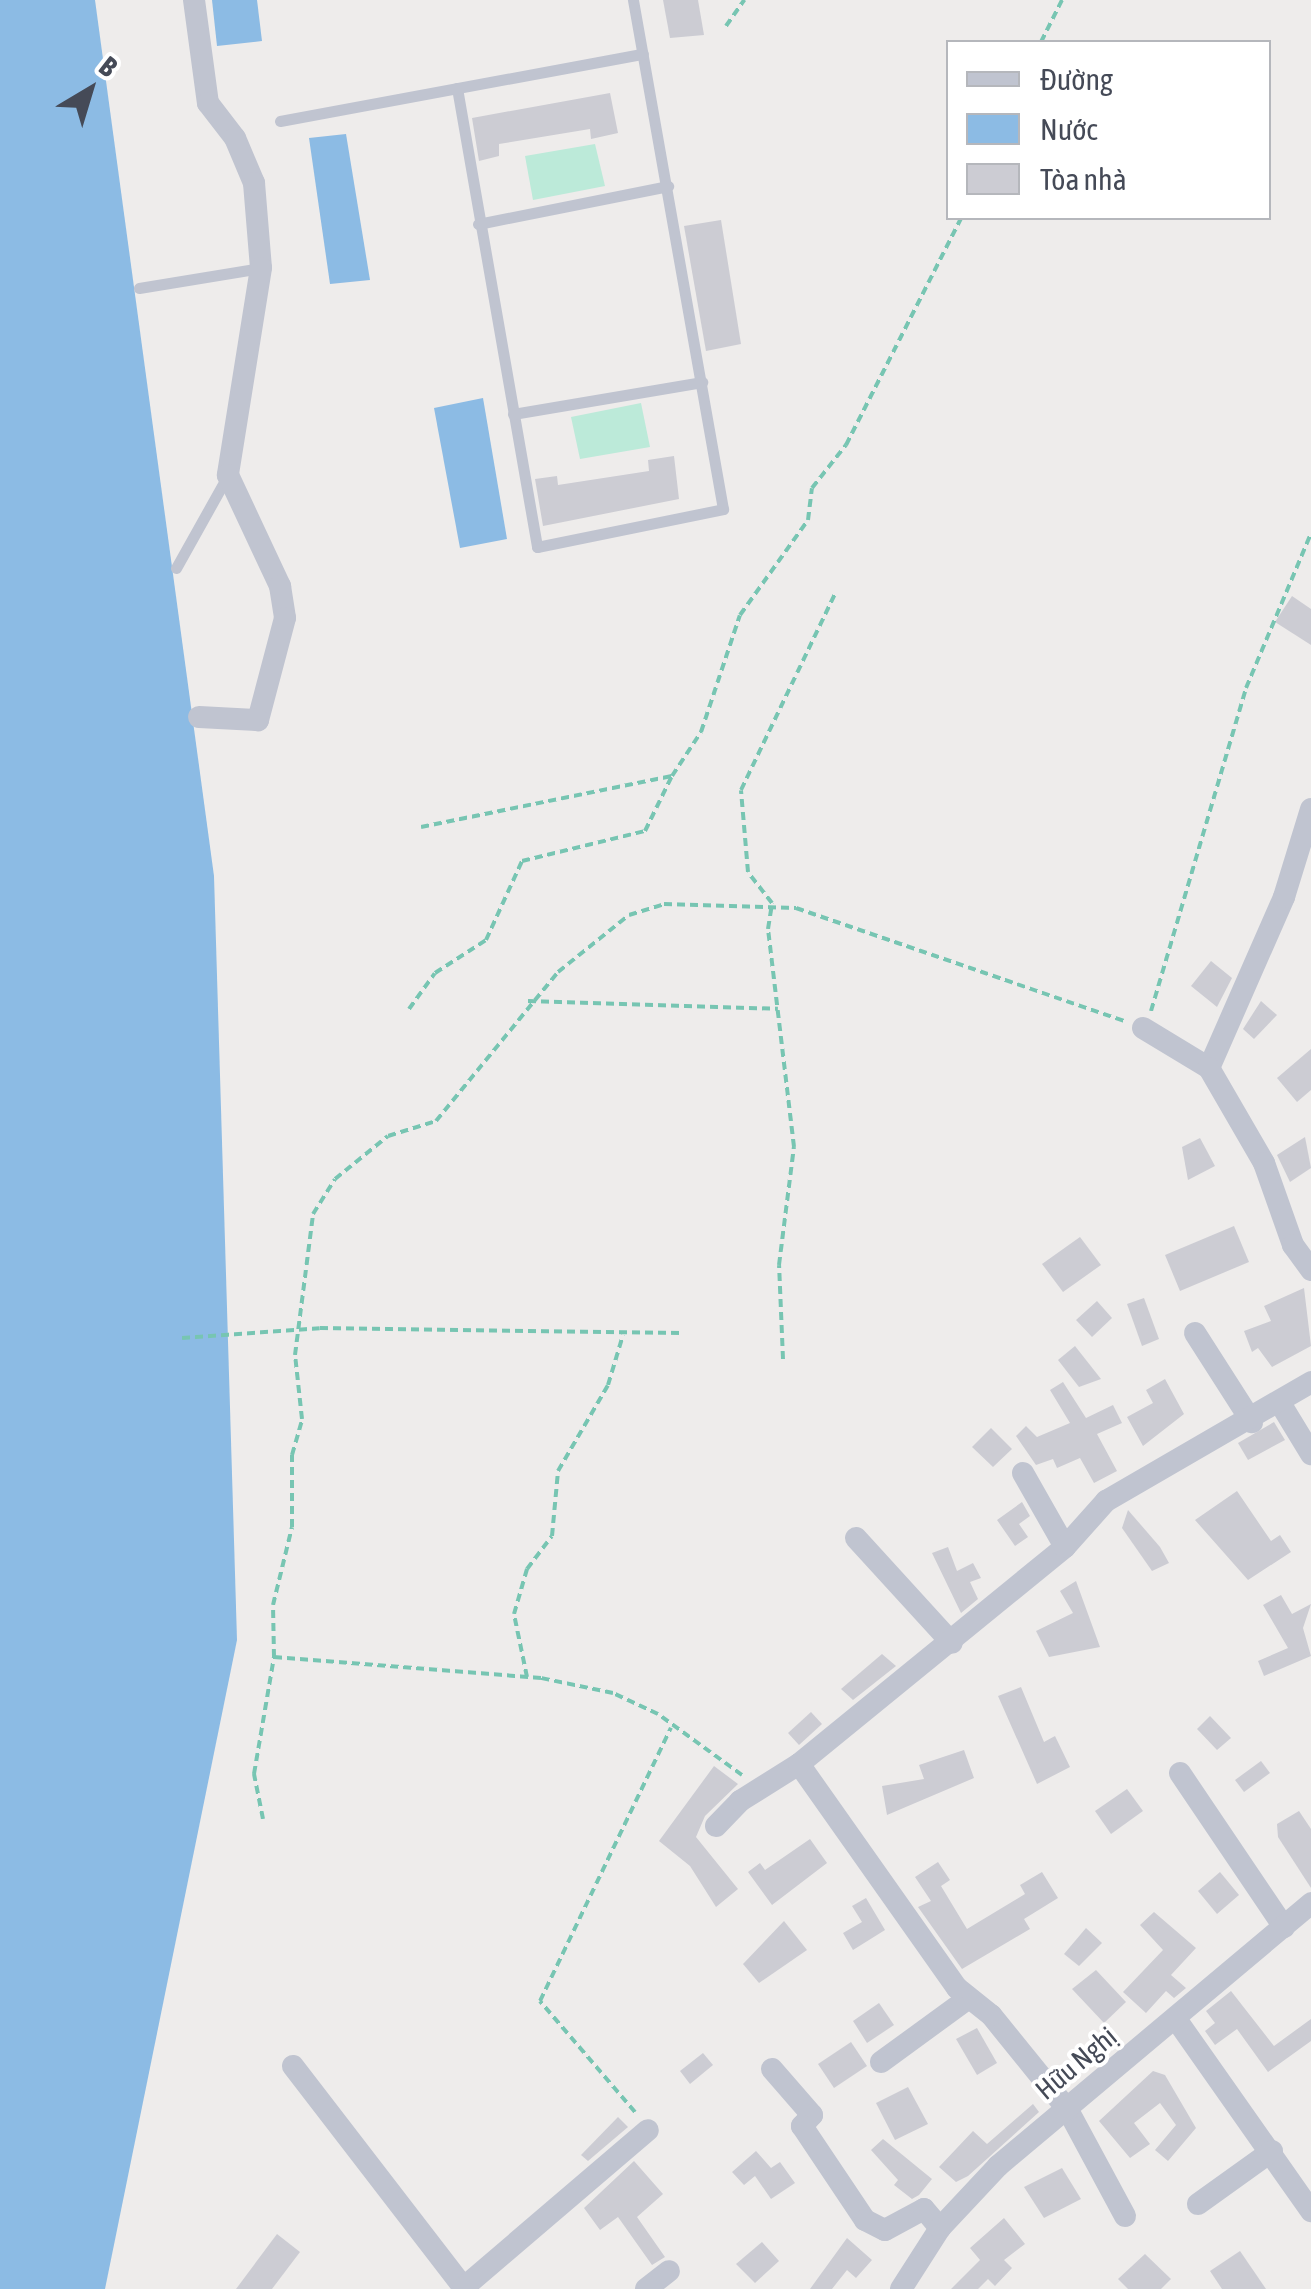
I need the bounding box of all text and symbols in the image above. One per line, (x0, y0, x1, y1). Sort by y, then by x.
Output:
north arrow (40, 40, 140, 140)
legend (946, 40, 1271, 220)
text: B (93, 50, 124, 83)
text: Đường (1040, 62, 1113, 96)
text: Nước (1040, 112, 1097, 146)
text: Tòa nhà (1040, 162, 1127, 196)
street label: Hữu Nghị (1029, 2019, 1123, 2107)

